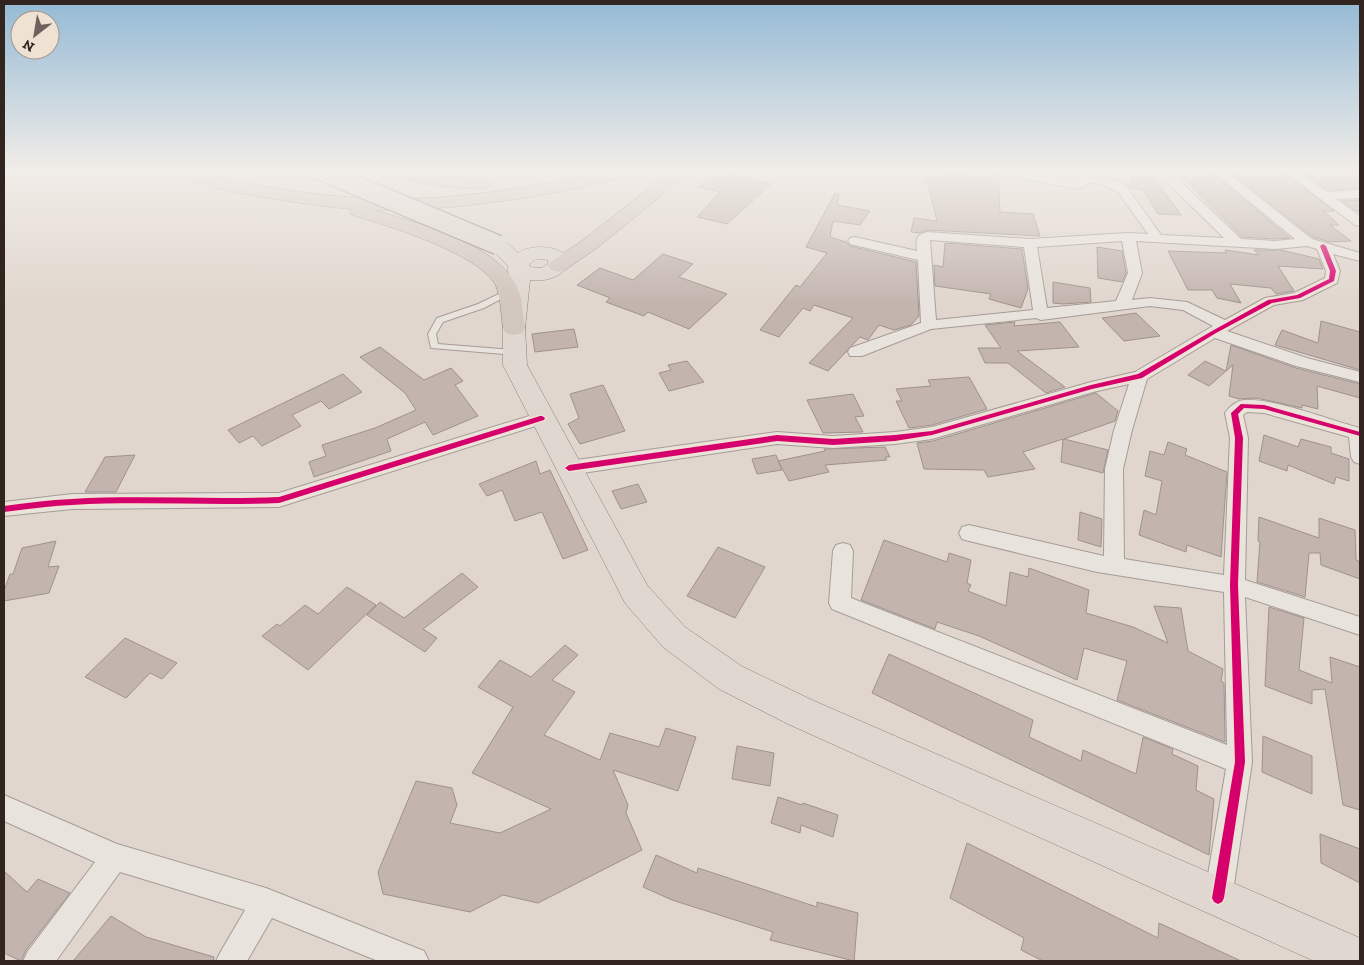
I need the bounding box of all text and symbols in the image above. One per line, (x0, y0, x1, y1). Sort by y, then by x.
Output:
north arrow (10, 10, 60, 60)
text: N (19, 36, 38, 56)

